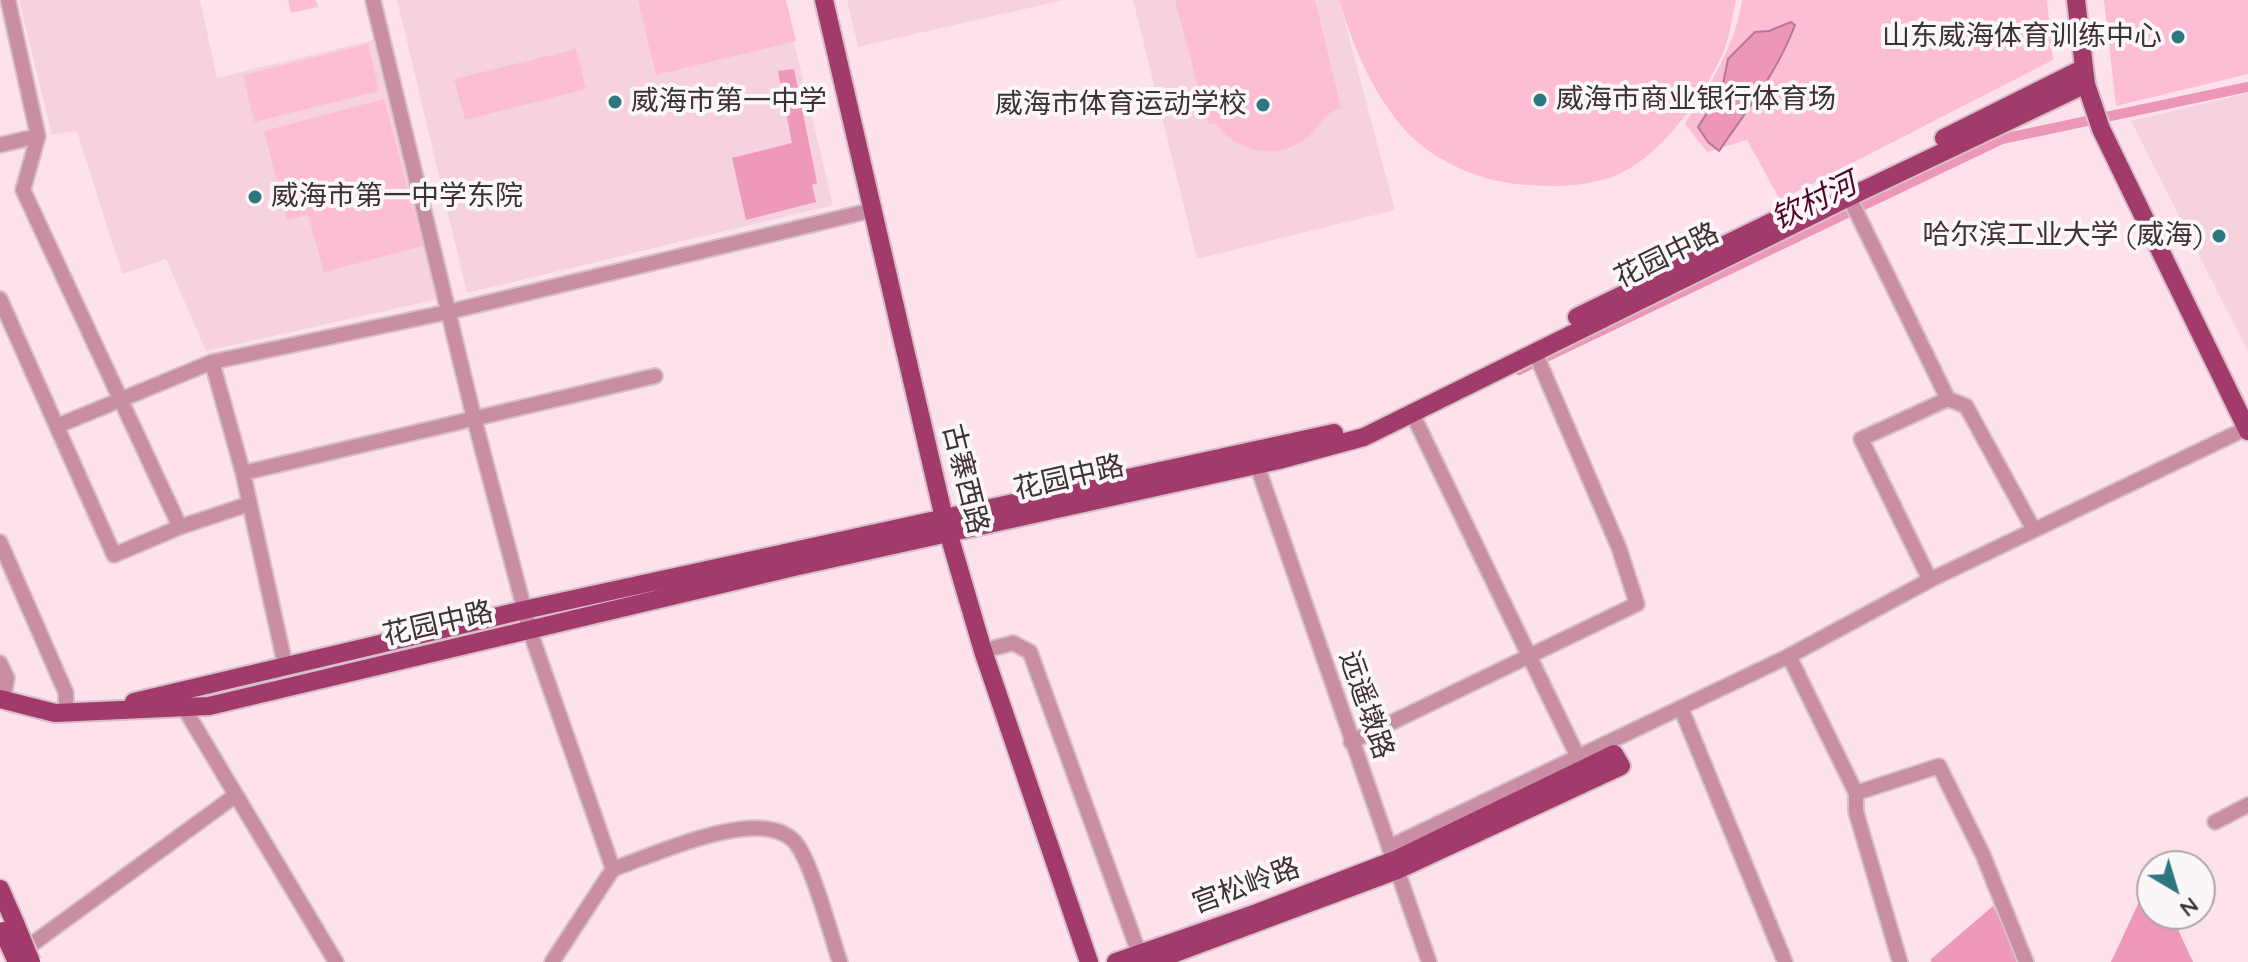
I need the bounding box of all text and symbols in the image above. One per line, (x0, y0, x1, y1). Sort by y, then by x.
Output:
place label: 山东威海体育训练中心 (1882, 20, 2162, 54)
marker: 山东威海体育训练中心 (2169, 28, 2187, 46)
place label: 威海市商业银行体育场 (1556, 83, 1836, 117)
place label: 威海市第一中学 (631, 85, 827, 119)
place label: 威海市体育运动学校 (995, 88, 1247, 122)
marker: 威海市商业银行体育场 (1531, 91, 1549, 109)
marker: 威海市第一中学 (606, 93, 624, 111)
marker: 威海市体育运动学校 (1254, 96, 1272, 114)
water label: 钦村河 (1766, 166, 1862, 238)
place label: 威海市第一中学东院 (271, 180, 523, 214)
marker: 威海市第一中学东院 (246, 188, 264, 206)
street label: 花园中路 (1609, 216, 1725, 296)
place label: 哈尔滨工业大学 (威海) (1922, 219, 2203, 253)
marker: 哈尔滨工业大学 (威海) (2210, 227, 2228, 245)
street label: 古寨西路 (935, 421, 995, 537)
street label: 花园中路 (1011, 449, 1127, 507)
street label: 花园中路 (380, 595, 496, 653)
street label: 远遥墩路 (1332, 647, 1400, 763)
north arrow (2136, 850, 2216, 930)
street label: 宫松岭路 (1188, 851, 1304, 921)
text: N (2175, 891, 2205, 923)

